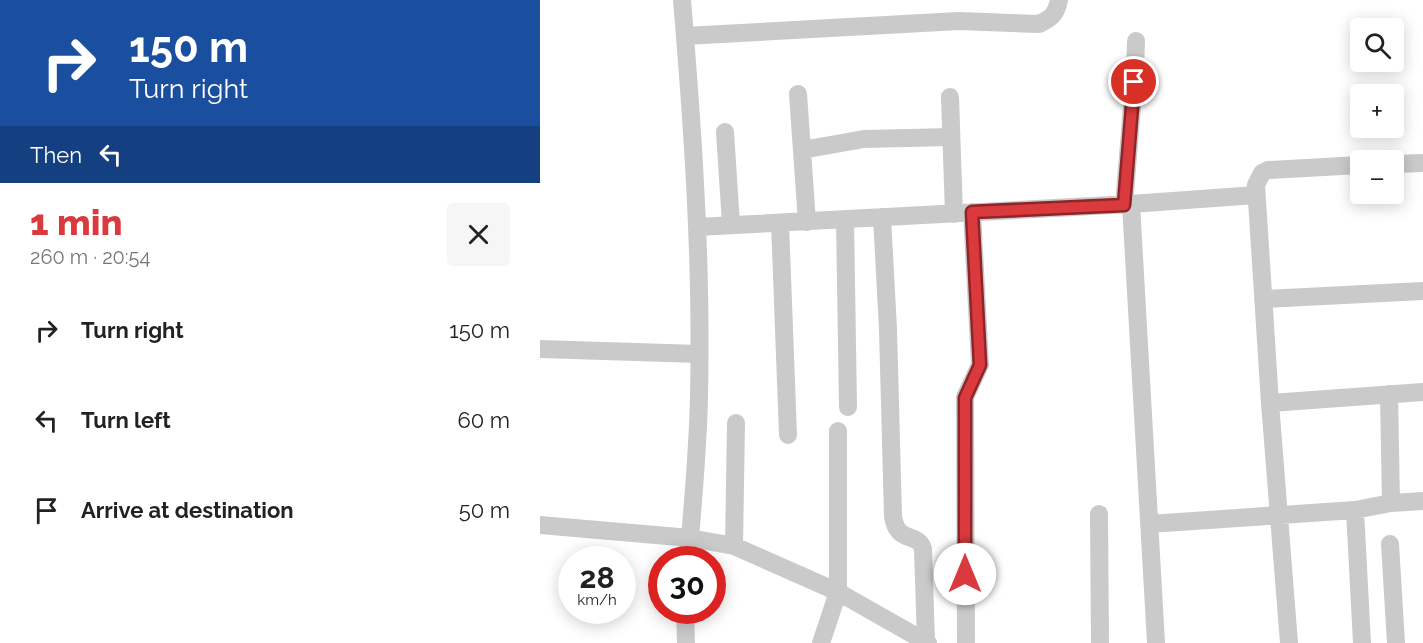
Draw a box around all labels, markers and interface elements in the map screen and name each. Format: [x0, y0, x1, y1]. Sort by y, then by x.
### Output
map controls [1350, 18, 1404, 204]
button: search [1350, 18, 1404, 72]
text: 150 m [129, 23, 248, 72]
icon: right [30, 24, 108, 102]
pin [1108, 56, 1159, 107]
icon: arrive [1117, 65, 1150, 98]
text: Turn right [129, 73, 248, 104]
button: + [1350, 84, 1404, 138]
icon: left [94, 138, 127, 171]
text: Then [30, 142, 82, 168]
button: − [1350, 150, 1404, 204]
text: 1 min [30, 201, 122, 243]
button: close [447, 203, 510, 266]
text: 260 m · 20:54 [30, 245, 150, 269]
icon: right [30, 314, 63, 347]
text: Turn right [81, 317, 184, 343]
text: 150 m [449, 317, 510, 343]
icon: left [30, 404, 63, 437]
text: Turn left [81, 407, 171, 433]
text: 60 m [457, 407, 510, 433]
icon: arrive [30, 494, 63, 527]
text: Arrive at destination [81, 497, 294, 523]
text: 50 m [459, 497, 510, 523]
position arrow [933, 542, 997, 606]
speed limit sign: 30 [648, 546, 726, 624]
text: 28 [579, 560, 615, 595]
text: km/h [577, 591, 617, 609]

